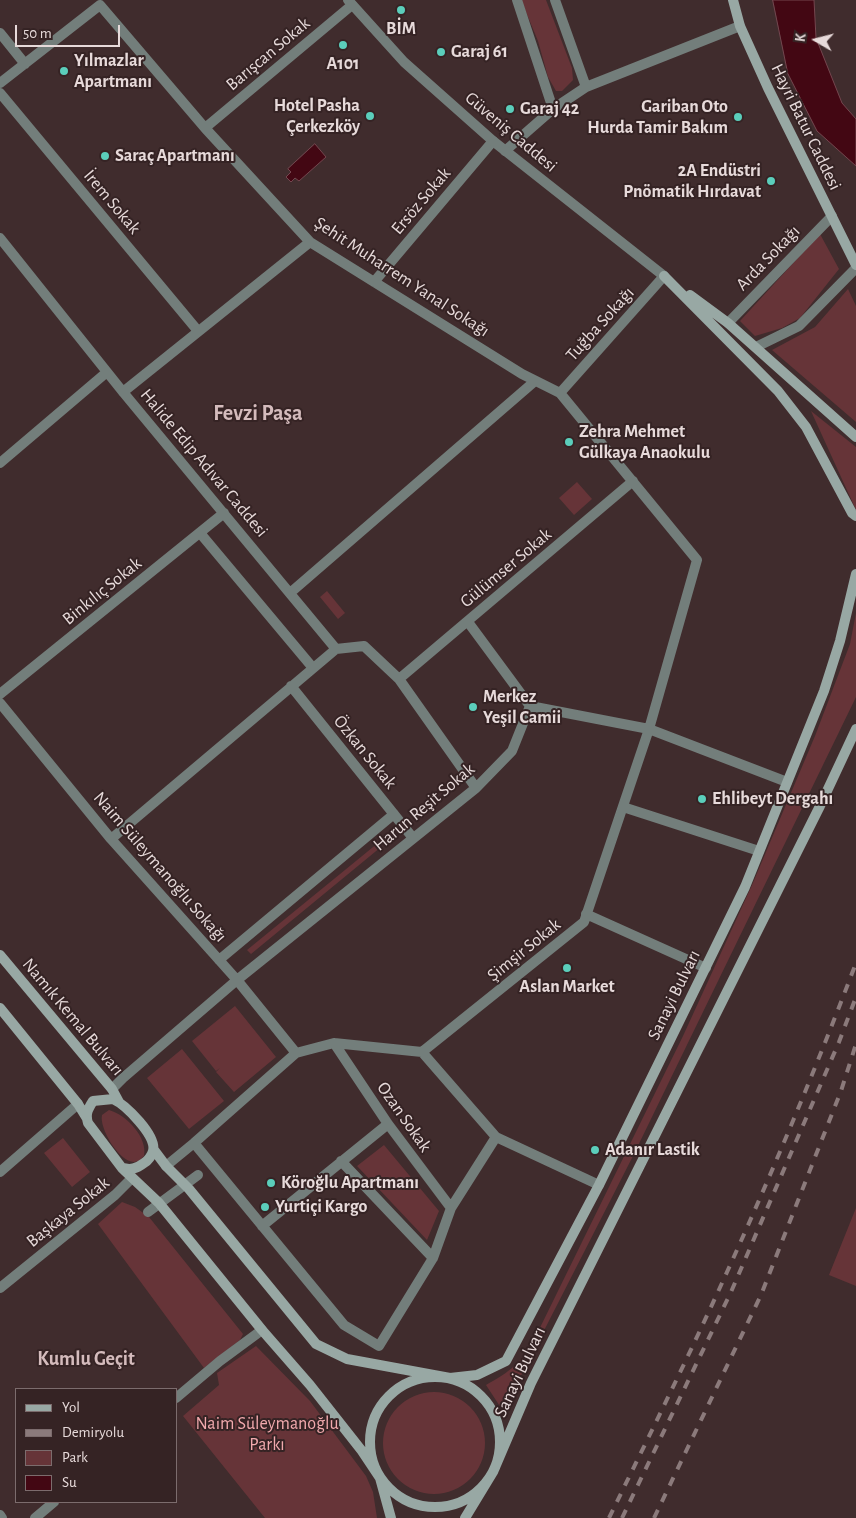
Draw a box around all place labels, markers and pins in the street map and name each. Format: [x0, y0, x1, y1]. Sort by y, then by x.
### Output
marker: BİM [395, 4, 407, 16]
place label: BİM [386, 18, 416, 40]
marker: A101 [337, 39, 349, 51]
place label: Garaj 61 [451, 41, 508, 63]
marker: Garaj 61 [435, 46, 447, 58]
place label: Yılmazlar Apartmanı [74, 50, 152, 92]
place label: A101 [326, 53, 360, 75]
marker: Yılmazlar Apartmanı [58, 65, 70, 77]
place label: Hotel Pasha Çerkezköy [274, 95, 360, 138]
place label: Gariban Oto Hurda Tamir Bakım [587, 96, 728, 138]
place label: Garaj 42 [520, 98, 579, 120]
marker: Garaj 42 [504, 103, 516, 115]
marker: Hotel Pasha Çerkezköy [364, 110, 376, 122]
marker: Gariban Oto Hurda Tamir Bakım [732, 111, 744, 123]
place label: Saraç Apartmanı [115, 145, 235, 167]
marker: Saraç Apartmanı [99, 150, 111, 162]
place label: 2A Endüstri Pnömatik Hırdavat [623, 160, 761, 202]
marker: 2A Endüstri Pnömatik Hırdavat [765, 175, 777, 187]
place label: Zehra Mehmet Gülkaya Anaokulu [579, 421, 710, 464]
marker: Zehra Mehmet Gülkaya Anaokulu [563, 436, 575, 448]
place label: Merkez Yeşil Camii [483, 686, 561, 729]
marker: Merkez Yeşil Camii [467, 701, 479, 713]
place label: Ehlibeyt Dergahı [712, 788, 833, 810]
marker: Ehlibeyt Dergahı [696, 793, 708, 805]
marker: Aslan Market [561, 962, 573, 974]
place label: Aslan Market [519, 976, 615, 998]
place label: Adanır Lastik [605, 1139, 700, 1161]
marker: Adanır Lastik [589, 1144, 601, 1156]
place label: Köroğlu Apartmanı [281, 1172, 419, 1194]
marker: Köroğlu Apartmanı [265, 1177, 277, 1189]
place label: Yurtiçi Kargo [275, 1196, 367, 1218]
marker: Yurtiçi Kargo [259, 1201, 271, 1213]

